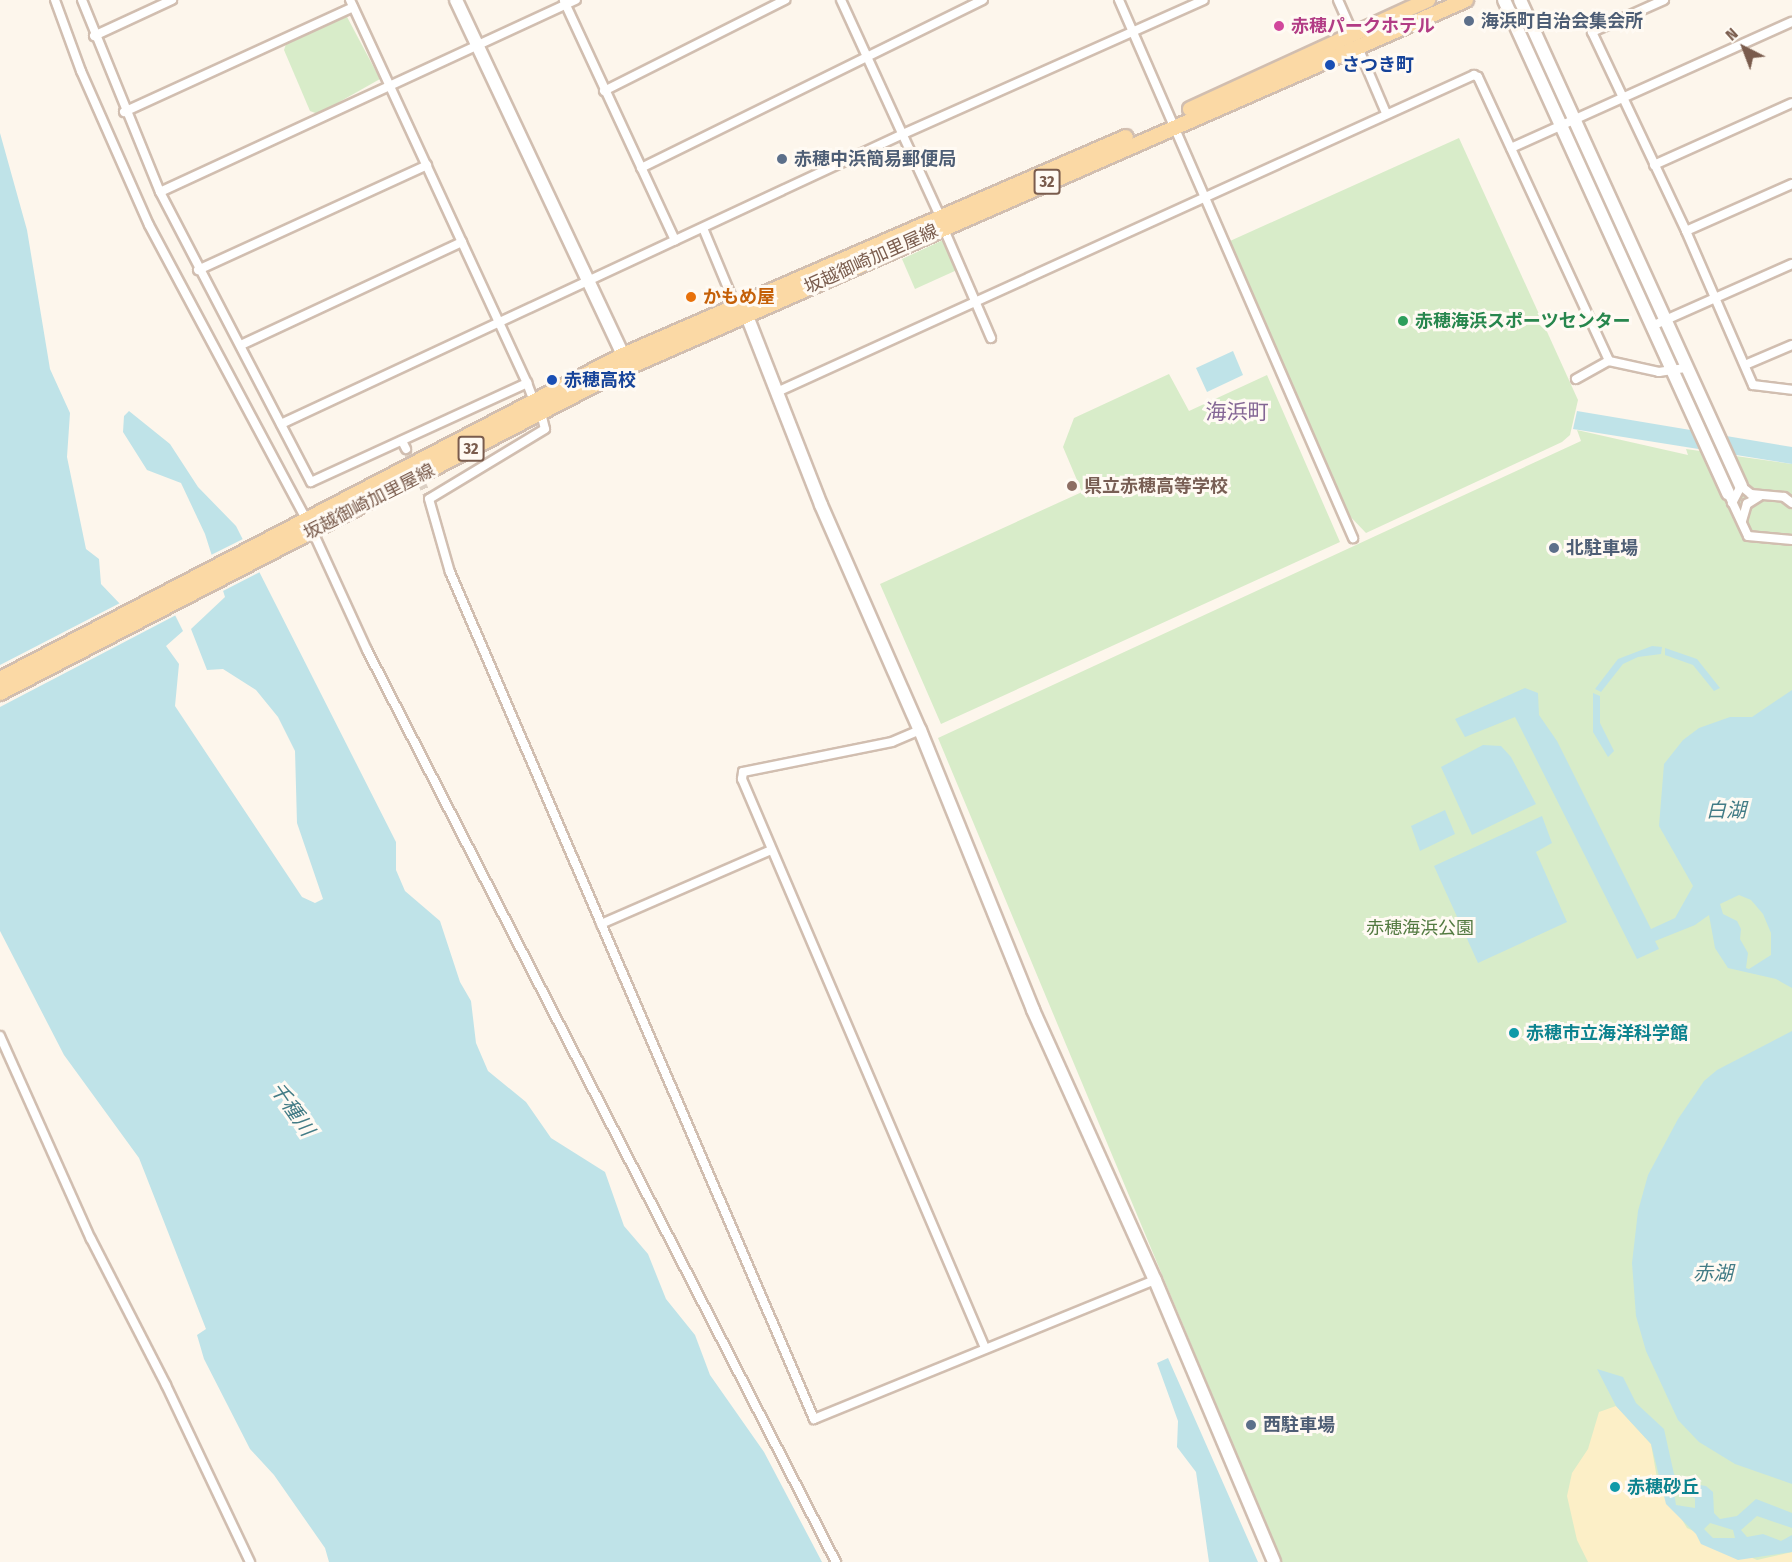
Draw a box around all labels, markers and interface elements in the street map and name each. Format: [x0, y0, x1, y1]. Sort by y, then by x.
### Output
place label: 海浜町自治会集会所 [1481, 10, 1643, 32]
marker: 海浜町自治会集会所 [1462, 14, 1476, 28]
place label: 赤穂パークホテル [1291, 15, 1435, 37]
north arrow [1714, 18, 1774, 78]
marker: 赤穂パークホテル [1272, 19, 1286, 33]
text: N [1722, 24, 1742, 45]
place label: さつき町 [1342, 54, 1414, 76]
marker: さつき町 [1323, 58, 1337, 72]
place label: 赤穂中浜簡易郵便局 [794, 148, 956, 170]
marker: 赤穂中浜簡易郵便局 [775, 152, 789, 166]
road number: 32 [1034, 169, 1060, 195]
street label: 坂越御崎加里屋線 [801, 220, 941, 298]
place label: かもめ屋 [703, 286, 775, 308]
marker: かもめ屋 [684, 290, 698, 304]
place label: 赤穂海浜スポーツセンター [1415, 310, 1631, 332]
marker: 赤穂海浜スポーツセンター [1396, 314, 1410, 328]
place label: 赤穂高校 [564, 369, 636, 391]
marker: 赤穂高校 [545, 373, 559, 387]
district label: 海浜町 [1206, 399, 1268, 425]
road number: 32 [458, 436, 484, 462]
street label: 坂越御崎加里屋線 [300, 460, 438, 544]
place label: 県立赤穂高等学校 [1084, 475, 1228, 497]
marker: 県立赤穂高等学校 [1065, 479, 1079, 493]
place label: 北駐車場 [1566, 537, 1638, 559]
marker: 北駐車場 [1547, 541, 1561, 555]
water label: 白湖 [1706, 798, 1746, 822]
park label: 赤穂海浜公園 [1366, 917, 1474, 939]
place label: 赤穂市立海洋科学館 [1526, 1022, 1688, 1044]
marker: 赤穂市立海洋科学館 [1507, 1026, 1521, 1040]
water label: 千種川 [265, 1078, 319, 1140]
water label: 赤湖 [1693, 1261, 1733, 1285]
place label: 西駐車場 [1263, 1414, 1335, 1436]
marker: 西駐車場 [1244, 1418, 1258, 1432]
place label: 赤穂砂丘 [1627, 1476, 1699, 1498]
marker: 赤穂砂丘 [1608, 1480, 1622, 1494]

